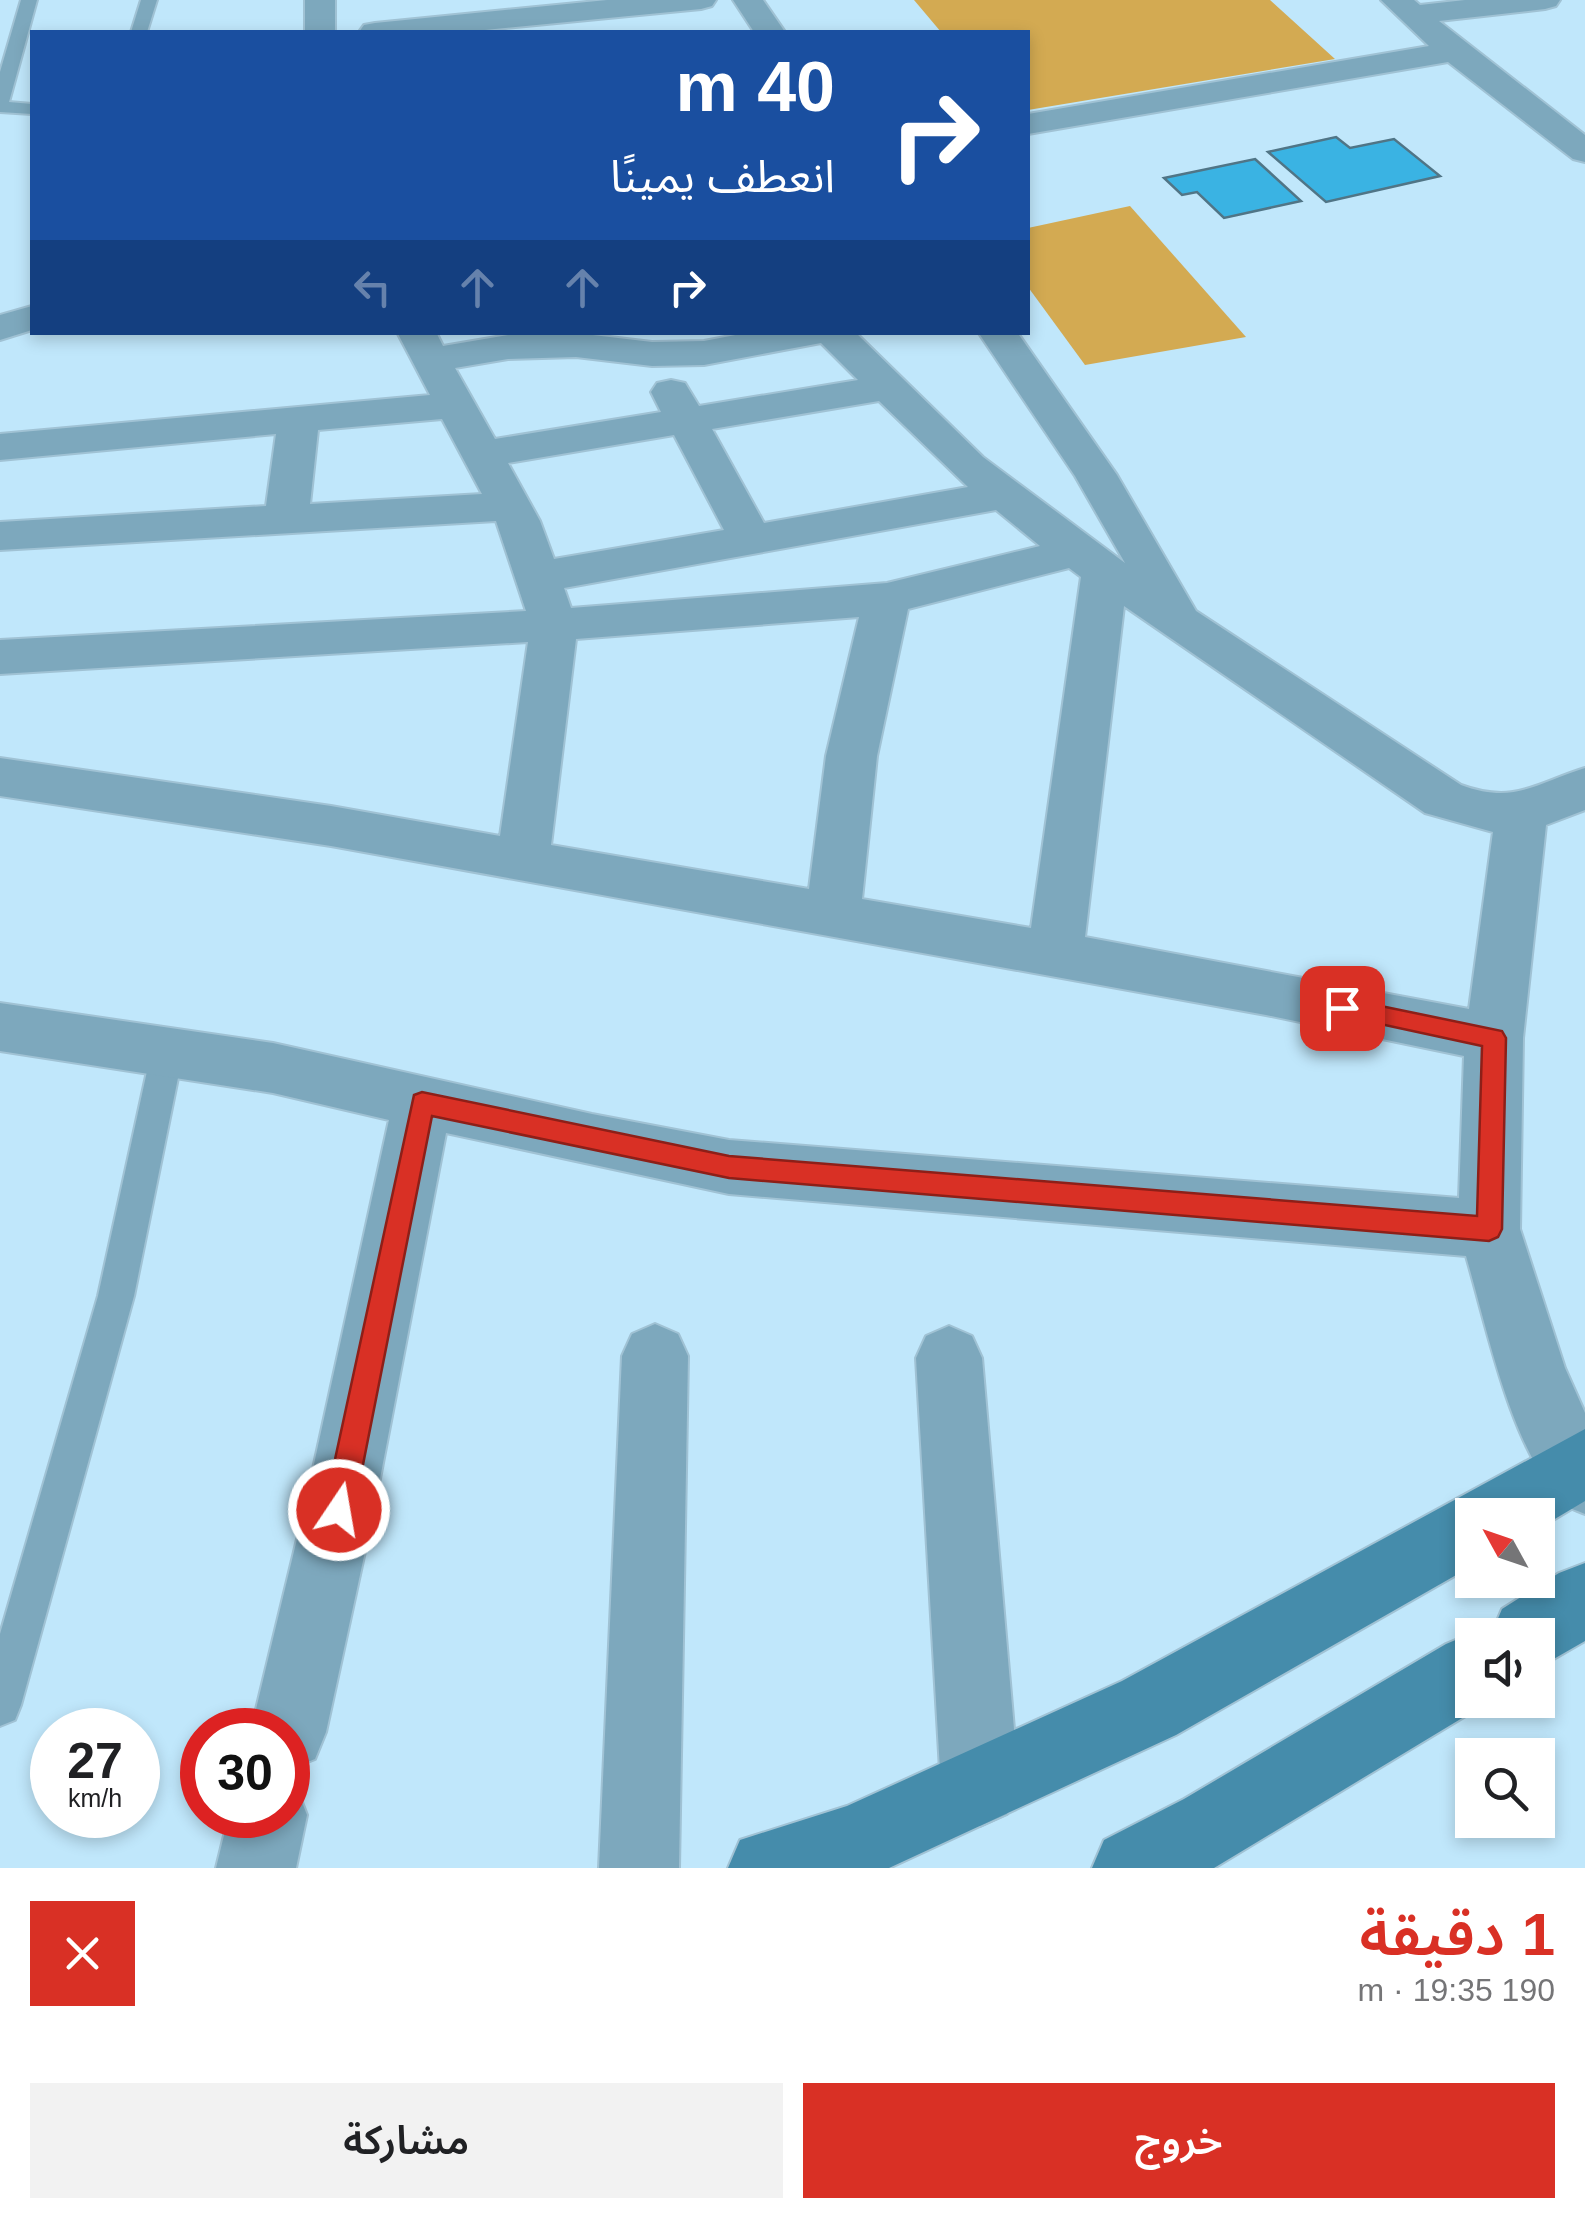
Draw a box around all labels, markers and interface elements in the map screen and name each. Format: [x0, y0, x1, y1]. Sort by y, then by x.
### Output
text: 40 m [675, 48, 835, 126]
icon: right [870, 70, 1000, 200]
text: انعطف يمينًا [610, 151, 835, 202]
icon: left [345, 260, 400, 315]
icon: ahead [450, 260, 505, 315]
icon: ahead [555, 260, 610, 315]
icon: right [660, 260, 715, 315]
pin [1300, 966, 1385, 1051]
icon: arrive [1315, 981, 1370, 1036]
position arrow [287, 1458, 391, 1562]
north arrow [1455, 1498, 1555, 1598]
map controls [1455, 1498, 1555, 1838]
button: sound [1455, 1618, 1555, 1718]
speed limit sign: 30 [180, 1708, 310, 1838]
text: 27 [67, 1733, 123, 1789]
button: search [1455, 1738, 1555, 1838]
text: km/h [68, 1784, 122, 1812]
button: close [30, 1901, 135, 2006]
text: 1 دقيقة [1359, 1901, 1555, 1968]
text: 190 m · 19:35 [1358, 1972, 1555, 2008]
button: مشاركة [30, 2083, 783, 2198]
button: خروج [803, 2083, 1555, 2198]

